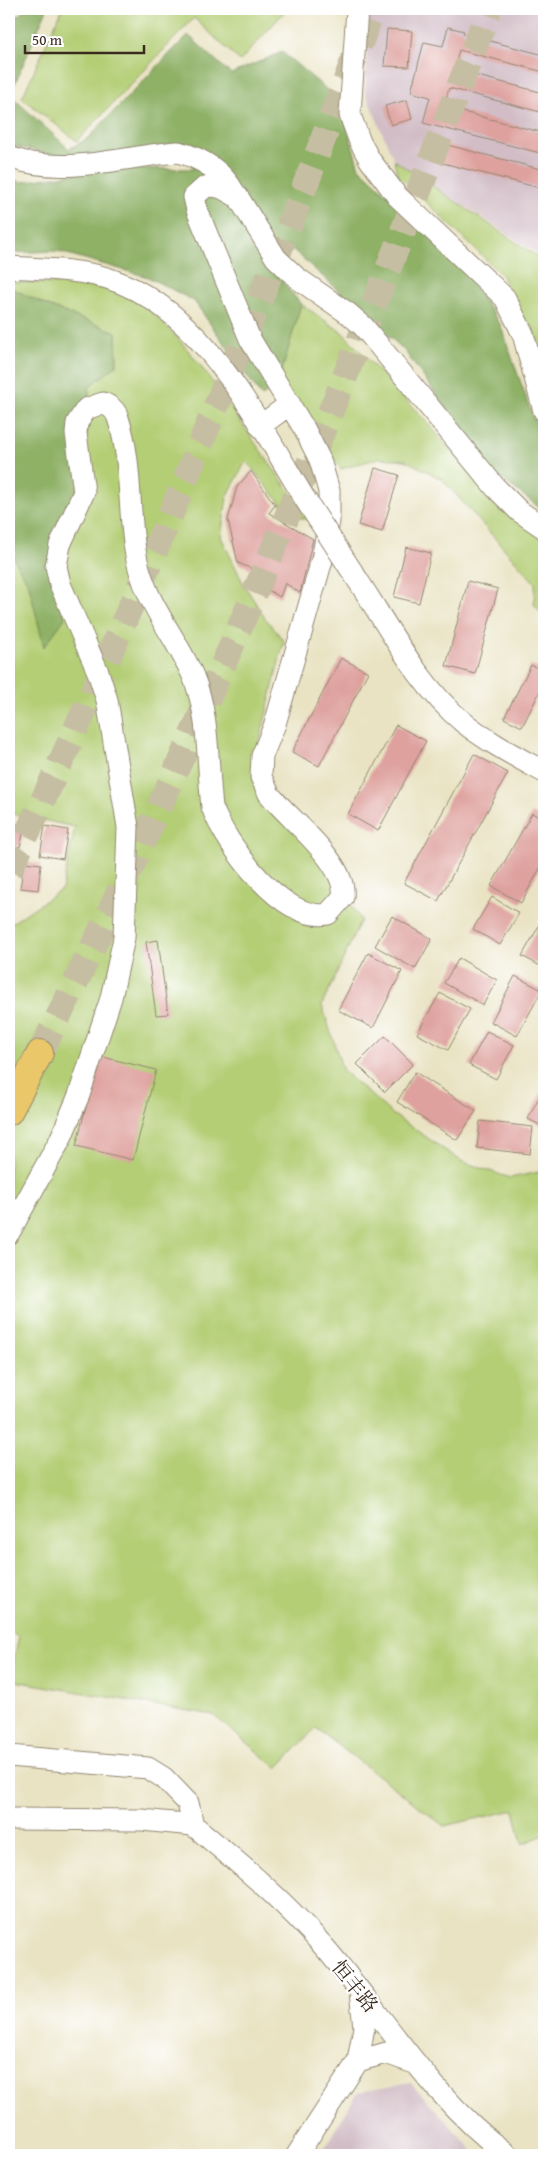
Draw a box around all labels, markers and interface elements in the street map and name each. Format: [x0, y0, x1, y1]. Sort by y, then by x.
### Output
scale bar [25, 22, 144, 54]
text: 50 m [32, 29, 63, 50]
street label: 恒丰路 [325, 1953, 386, 2018]

